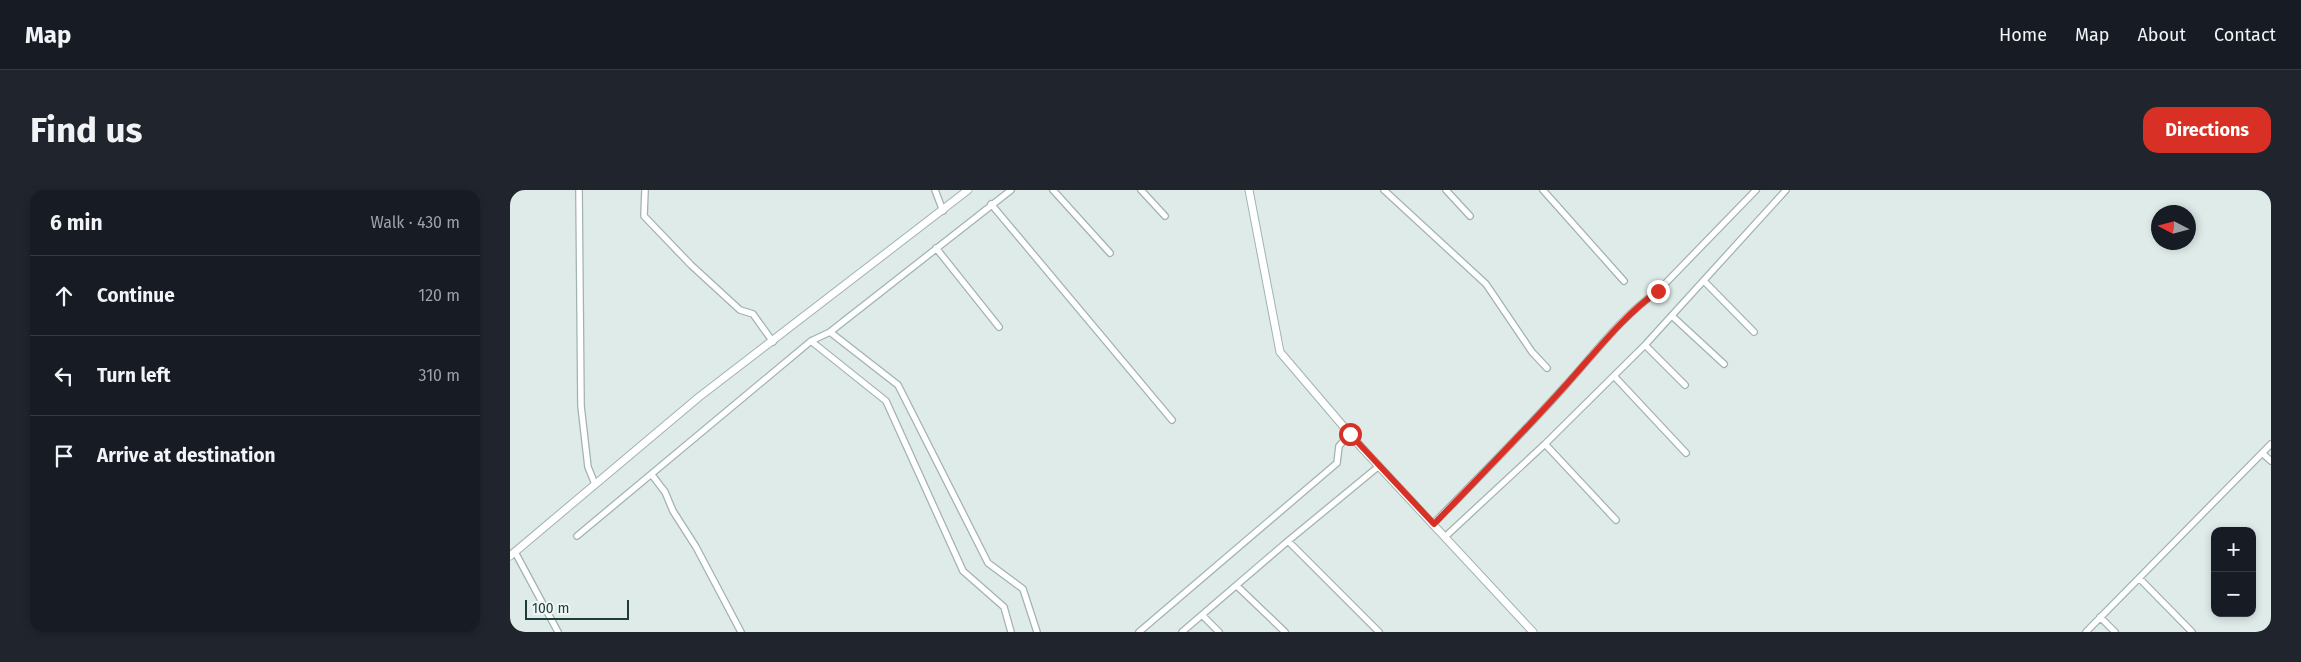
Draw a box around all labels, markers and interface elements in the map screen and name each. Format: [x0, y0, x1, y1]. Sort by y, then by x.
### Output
text: Map [25, 21, 71, 49]
text: Home [1999, 24, 2047, 46]
text: Map [2075, 24, 2109, 46]
text: About [2137, 24, 2186, 46]
text: Contact [2214, 24, 2276, 46]
button: Directions [2143, 107, 2271, 153]
text: Find us [30, 109, 142, 151]
north arrow [2151, 205, 2196, 250]
text: 6 min [50, 210, 103, 236]
text: Walk · 430 m [370, 213, 460, 232]
route end [1647, 280, 1670, 303]
icon: ahead [50, 282, 78, 310]
text: Continue [97, 284, 175, 307]
text: 120 m [418, 286, 460, 305]
icon: left [50, 362, 78, 390]
text: Turn left [97, 364, 171, 387]
text: 310 m [419, 366, 460, 385]
route start [1339, 423, 1362, 446]
icon: arrive [50, 442, 78, 470]
text: Arrive at destination [97, 444, 276, 467]
map controls [2211, 527, 2256, 617]
button: + [2211, 527, 2256, 572]
button: − [2211, 572, 2256, 617]
scale bar [525, 597, 629, 620]
text: 100 m [532, 600, 569, 617]

